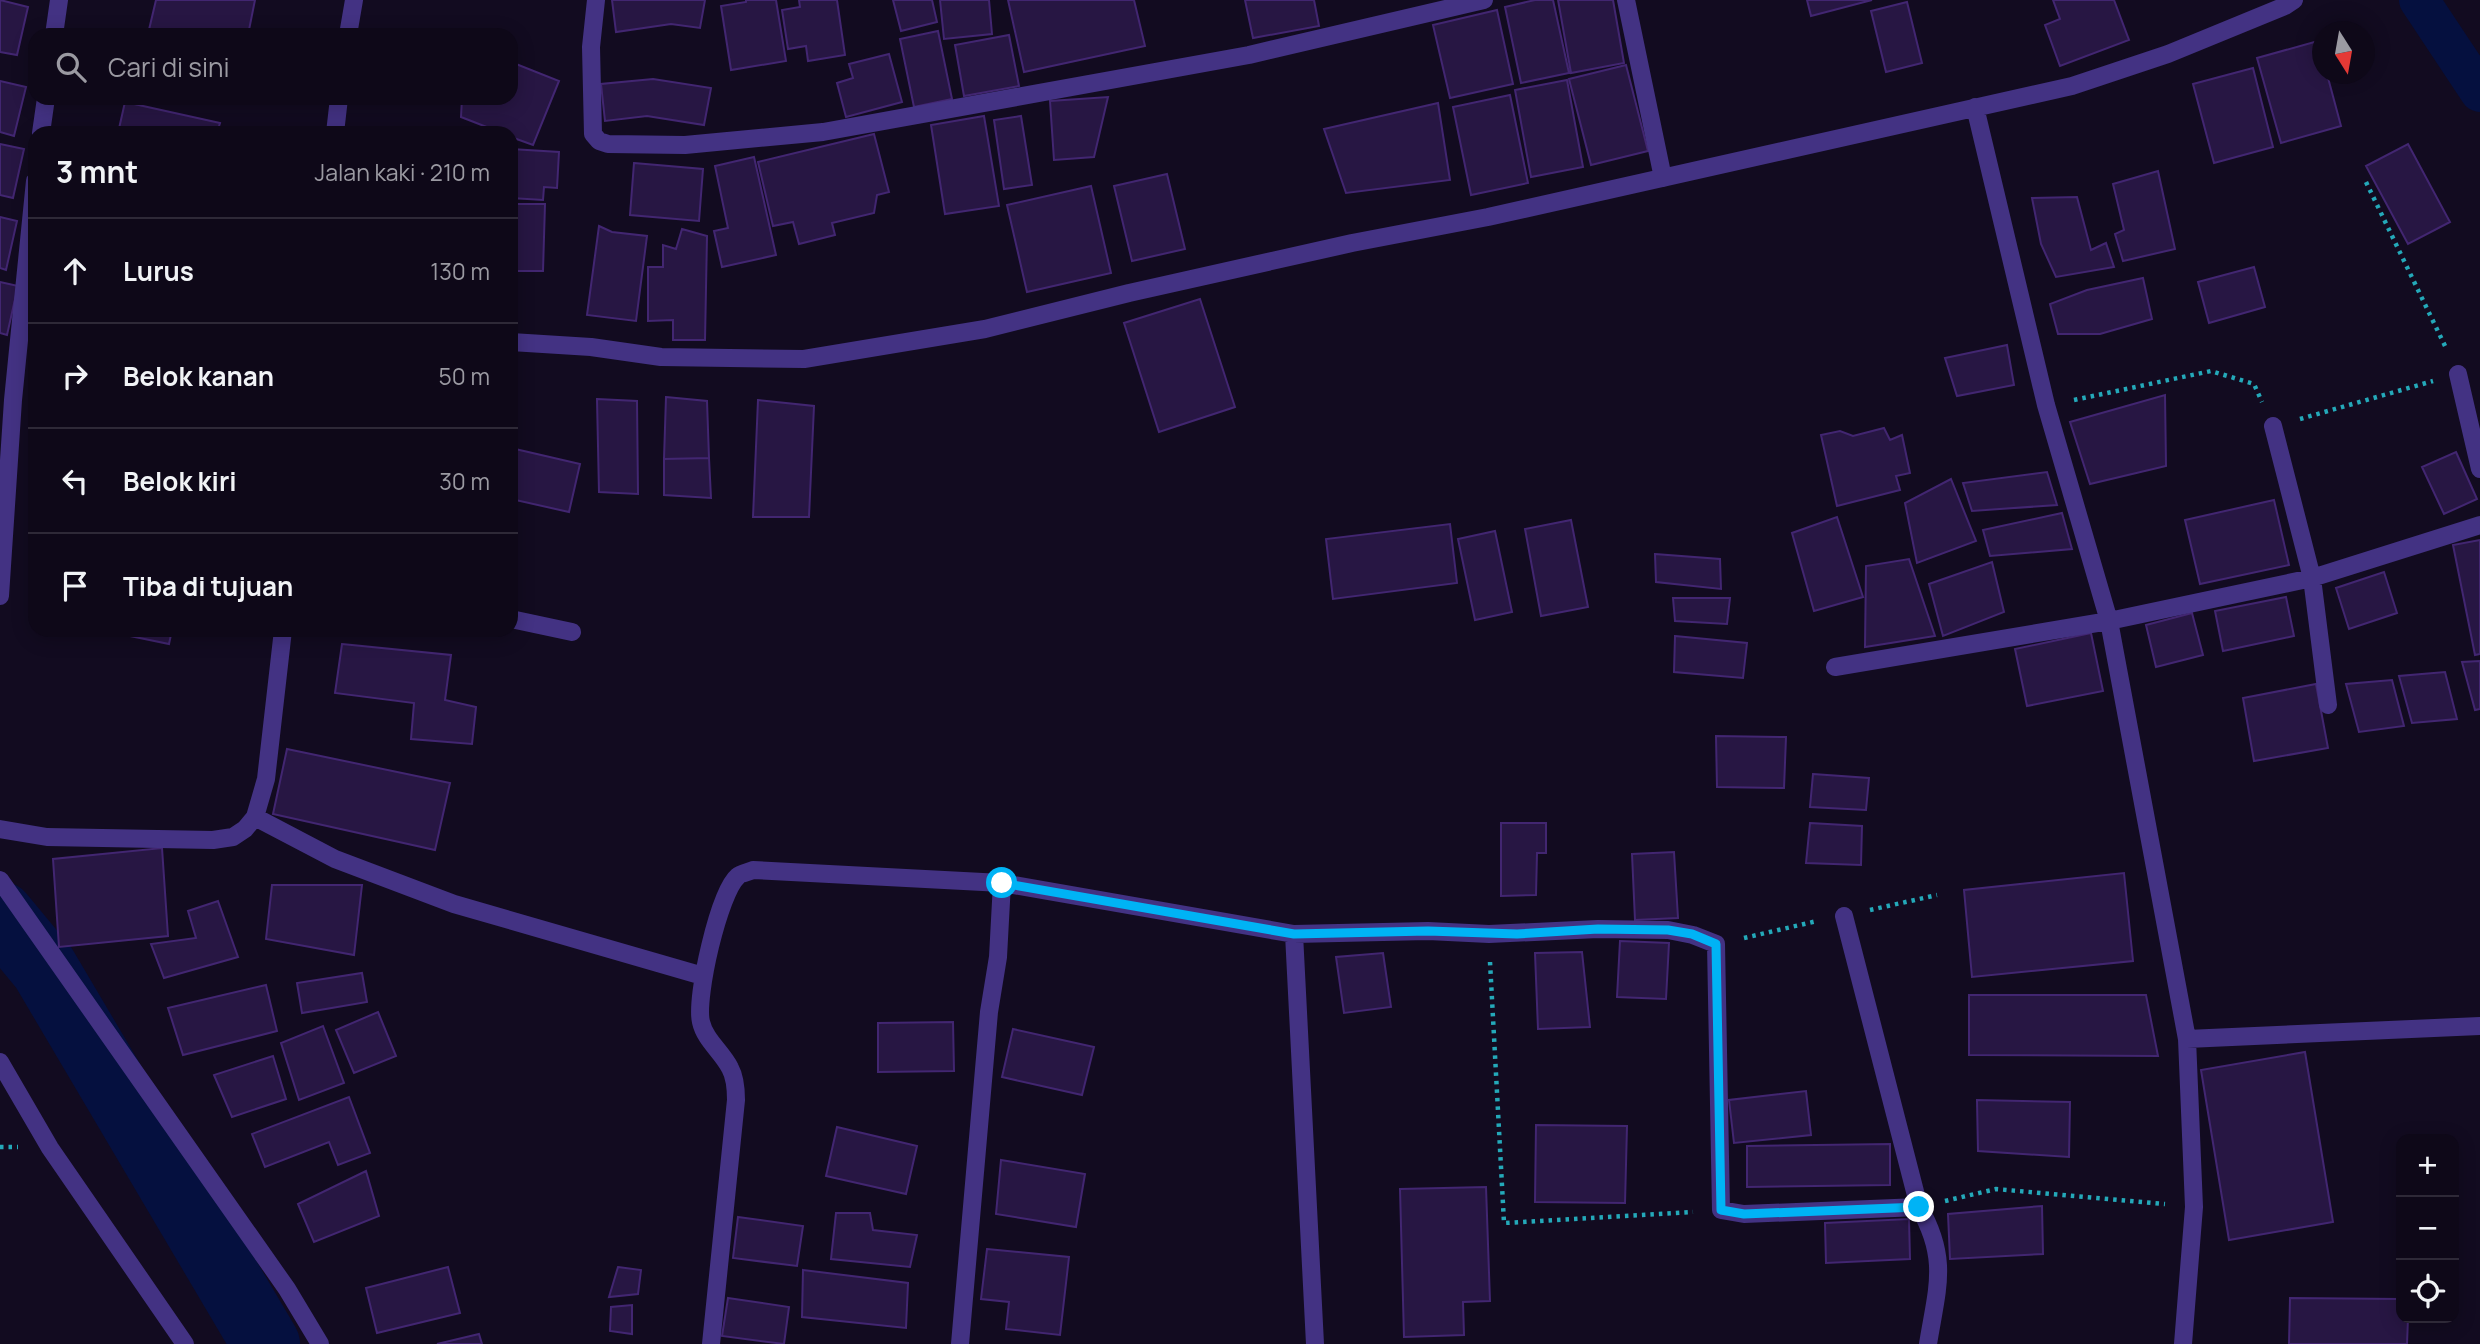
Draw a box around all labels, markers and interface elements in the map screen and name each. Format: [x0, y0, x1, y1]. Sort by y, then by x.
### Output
north arrow [2312, 21, 2375, 84]
search box [28, 28, 518, 105]
icon: search [52, 48, 90, 86]
text: Cari di sini [108, 49, 230, 85]
text: 3 mnt [56, 151, 138, 192]
text: Jalan kaki · 210 m [315, 156, 490, 188]
icon: ahead [56, 252, 94, 290]
text: Lurus [123, 253, 194, 289]
text: 130 m [430, 255, 490, 287]
icon: right [56, 357, 94, 395]
text: Belok kanan [123, 358, 274, 394]
text: 50 m [439, 360, 490, 392]
icon: left [56, 462, 94, 500]
text: Belok kiri [123, 463, 237, 499]
text: 30 m [439, 465, 490, 497]
icon: arrive [56, 567, 94, 605]
text: Tiba di tujuan [123, 568, 293, 604]
route start [986, 867, 1017, 898]
map controls [2396, 1134, 2459, 1323]
button: + [2396, 1134, 2459, 1197]
route end [1903, 1191, 1934, 1222]
button: − [2396, 1197, 2459, 1260]
button: locate [2396, 1260, 2459, 1323]

